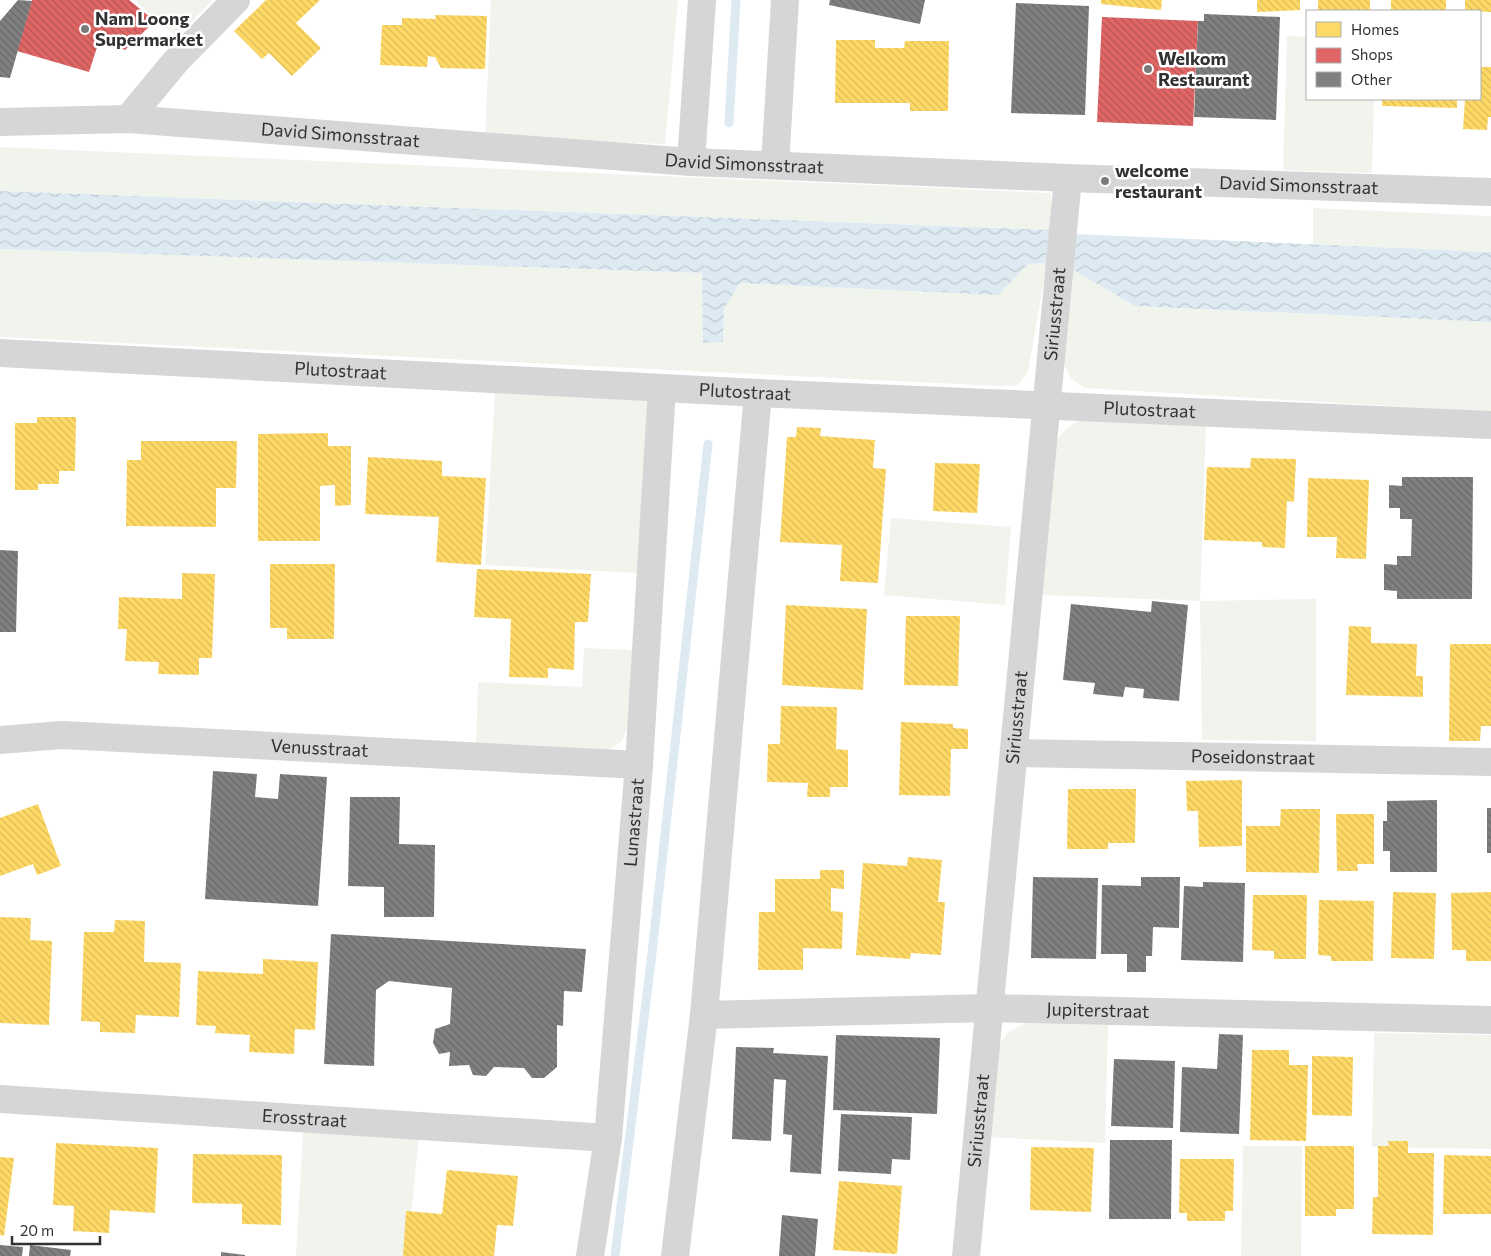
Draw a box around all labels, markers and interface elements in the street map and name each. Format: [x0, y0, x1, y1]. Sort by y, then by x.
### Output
place label: Nam Loong Supermarket [95, 7, 204, 50]
legend [1306, 10, 1481, 100]
text: Homes [1351, 20, 1399, 38]
marker: Nam Loong Supermarket [79, 23, 91, 35]
text: Shops [1351, 45, 1393, 63]
place label: Welkom Restaurant [1158, 47, 1250, 90]
marker: Welkom Restaurant [1142, 63, 1154, 75]
text: Other [1351, 70, 1392, 88]
street label: David Simonsstraat [260, 117, 421, 151]
street label: David Simonsstraat [664, 148, 824, 178]
place label: welcome restaurant [1115, 159, 1202, 202]
street label: David Simonsstraat [1219, 171, 1379, 198]
marker: welcome restaurant [1099, 175, 1111, 187]
street label: Siriusstraat [1039, 266, 1069, 362]
street label: Plutostraat [294, 357, 387, 383]
street label: Plutostraat [698, 378, 792, 404]
street label: Plutostraat [1103, 396, 1196, 422]
street label: Siriusstraat [1001, 669, 1031, 765]
street label: Venusstraat [270, 734, 369, 761]
street label: Poseidonstraat [1191, 744, 1315, 769]
street label: Lunastraat [619, 777, 648, 868]
street label: Jupiterstraat [1046, 997, 1150, 1022]
street label: Siriusstraat [962, 1073, 993, 1168]
street label: Erosstraat [261, 1104, 348, 1131]
scale bar [12, 1214, 100, 1246]
text: 20 m [20, 1221, 54, 1239]

